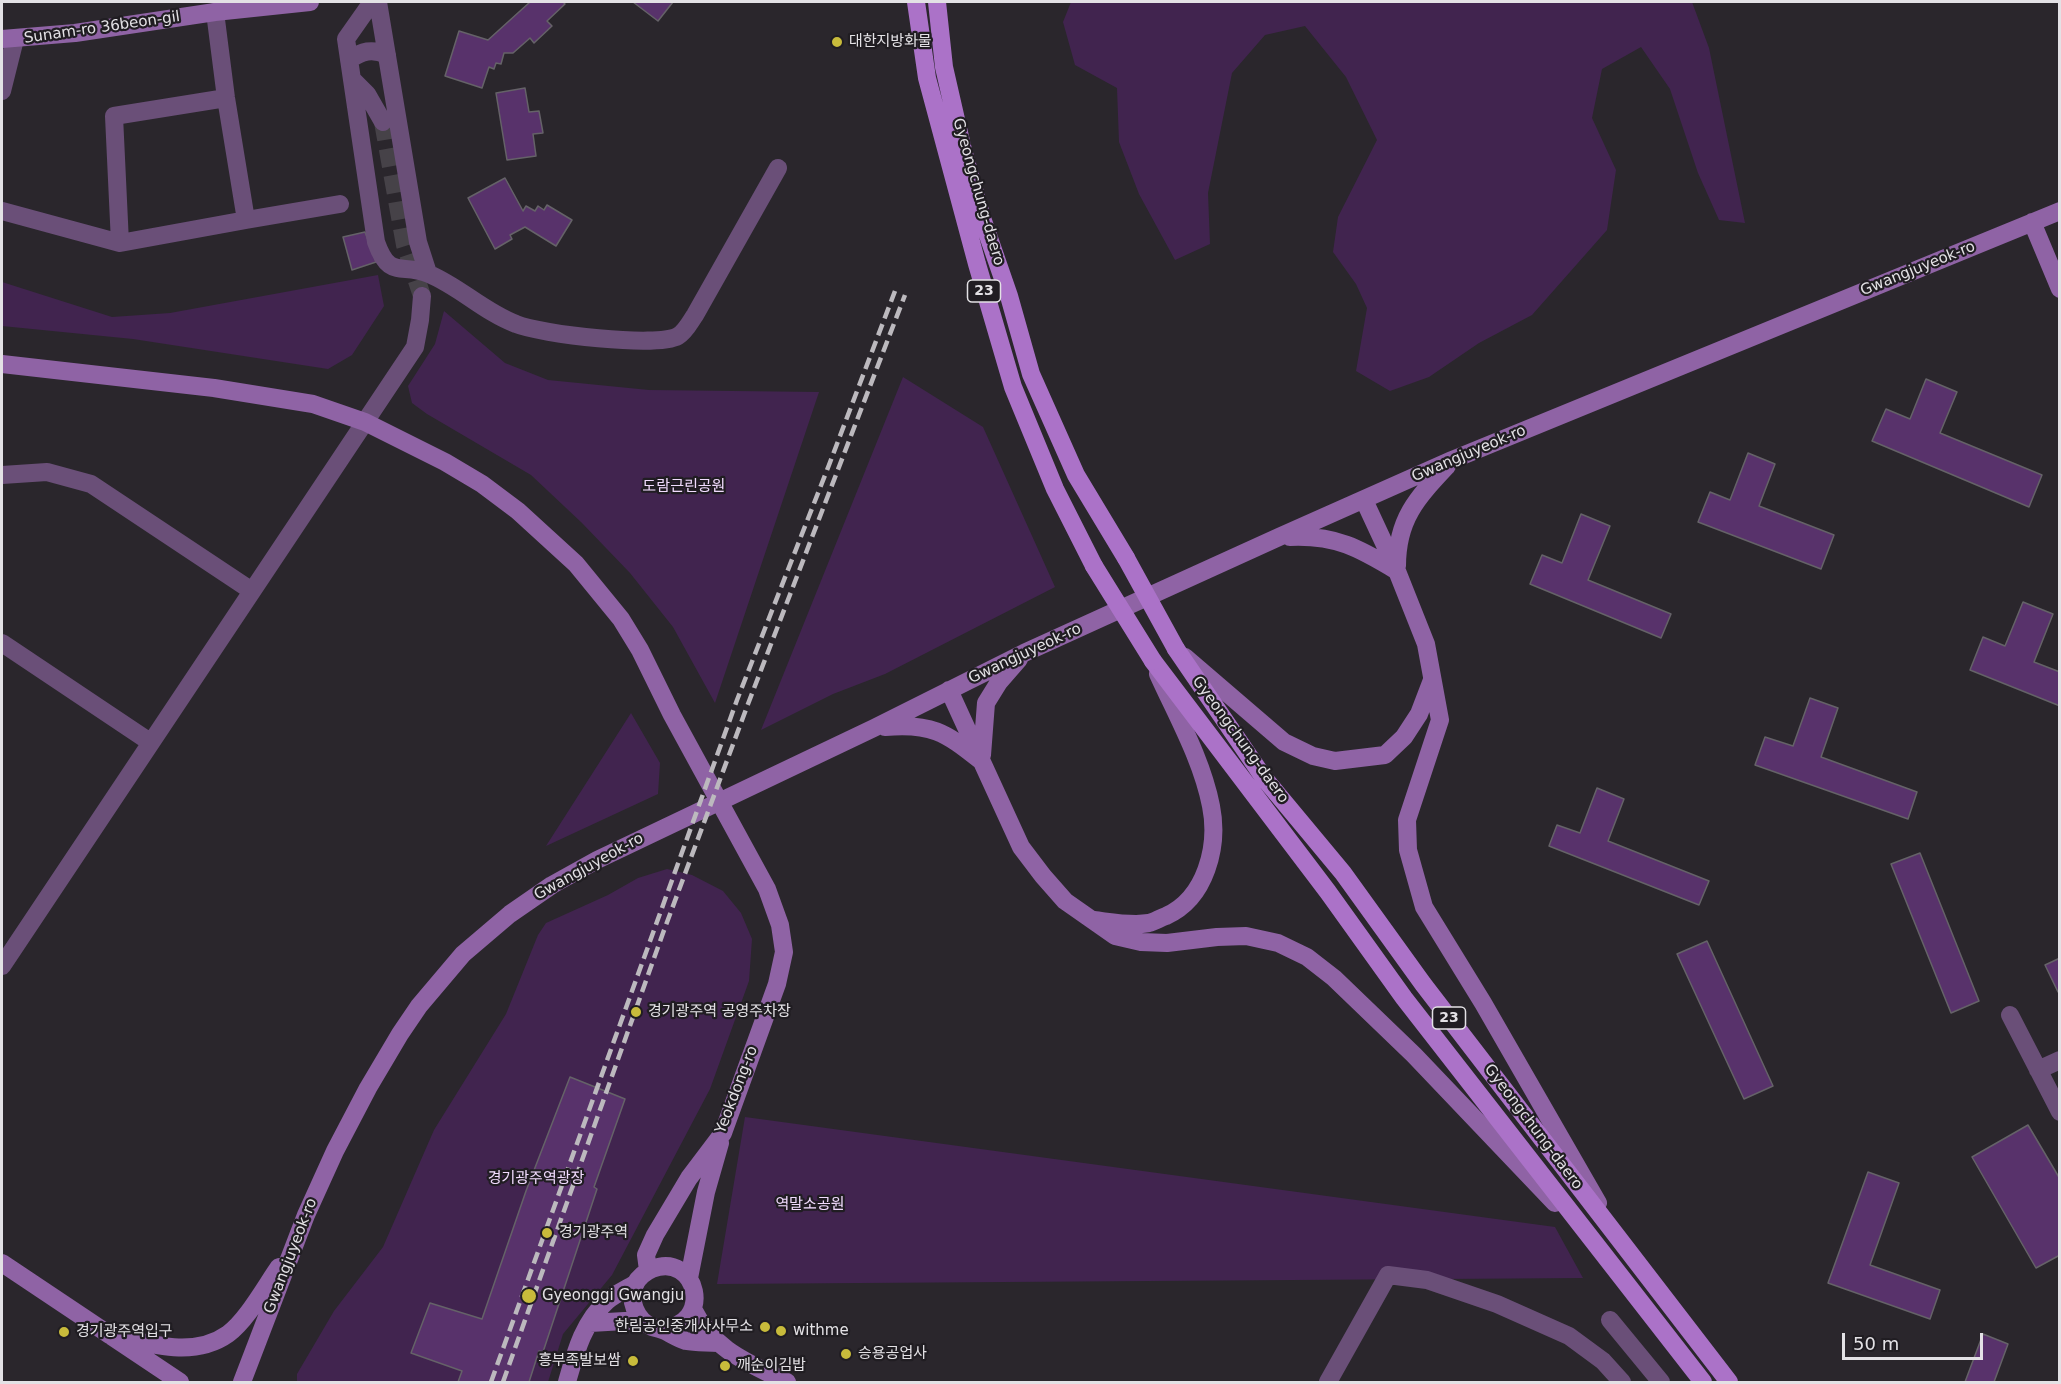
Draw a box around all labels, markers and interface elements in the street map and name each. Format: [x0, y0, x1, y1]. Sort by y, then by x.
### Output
street label: Sunam-ro 36beon-gil [23, 8, 181, 48]
place label: 대한지방화물 [849, 33, 932, 51]
marker: 대한지방화물 [830, 35, 844, 49]
street label: Gyeongchung-daero [948, 116, 1008, 268]
street label: Gwangjuyeok-ro [1858, 238, 1978, 300]
road number: 23 [968, 280, 1000, 302]
street label: Gwangjuyeok-ro [1409, 422, 1529, 486]
park label: 도람근린공원 [643, 478, 725, 496]
street label: Gwangjuyeok-ro [966, 620, 1084, 688]
street label: Gyeongchung-daero [1188, 673, 1292, 807]
street label: Gwangjuyeok-ro [531, 830, 647, 904]
place label: 경기광주역 공영주차장 [648, 1003, 791, 1021]
marker: 경기광주역 공영주차장 [629, 1005, 643, 1019]
road number: 23 [1432, 1007, 1466, 1029]
street label: Yeokdong-ro [712, 1044, 762, 1136]
street label: Gyeongchung-daero [1480, 1061, 1586, 1193]
park label: 경기광주역광장 [488, 1170, 584, 1188]
street label: Gwangjuyeok-ro [261, 1196, 321, 1316]
park label: 역말소공원 [776, 1196, 844, 1214]
place label: 경기광주역 [559, 1224, 628, 1242]
marker: 경기광주역 [540, 1226, 554, 1240]
marker: Gyeonggi Gwangju [520, 1287, 538, 1305]
place label: Gyeonggi Gwangju [542, 1287, 684, 1305]
place label: 한림공인중개사사무소 [615, 1318, 753, 1336]
marker: 한림공인중개사사무소 [758, 1320, 772, 1334]
scale bar [1845, 1321, 1986, 1359]
place label: withme [793, 1322, 849, 1340]
place label: 경기광주역입구 [76, 1323, 173, 1341]
marker: withme [774, 1324, 788, 1338]
marker: 경기광주역입구 [57, 1325, 71, 1339]
text: 50 m [1853, 1333, 1899, 1354]
place label: 승용공업사 [858, 1345, 927, 1363]
marker: 승용공업사 [839, 1347, 853, 1361]
place label: 흥부족발보쌈 [538, 1352, 621, 1370]
marker: 흥부족발보쌈 [626, 1354, 640, 1368]
place label: 깨순이김밥 [737, 1357, 806, 1375]
marker: 깨순이김밥 [718, 1359, 732, 1373]

